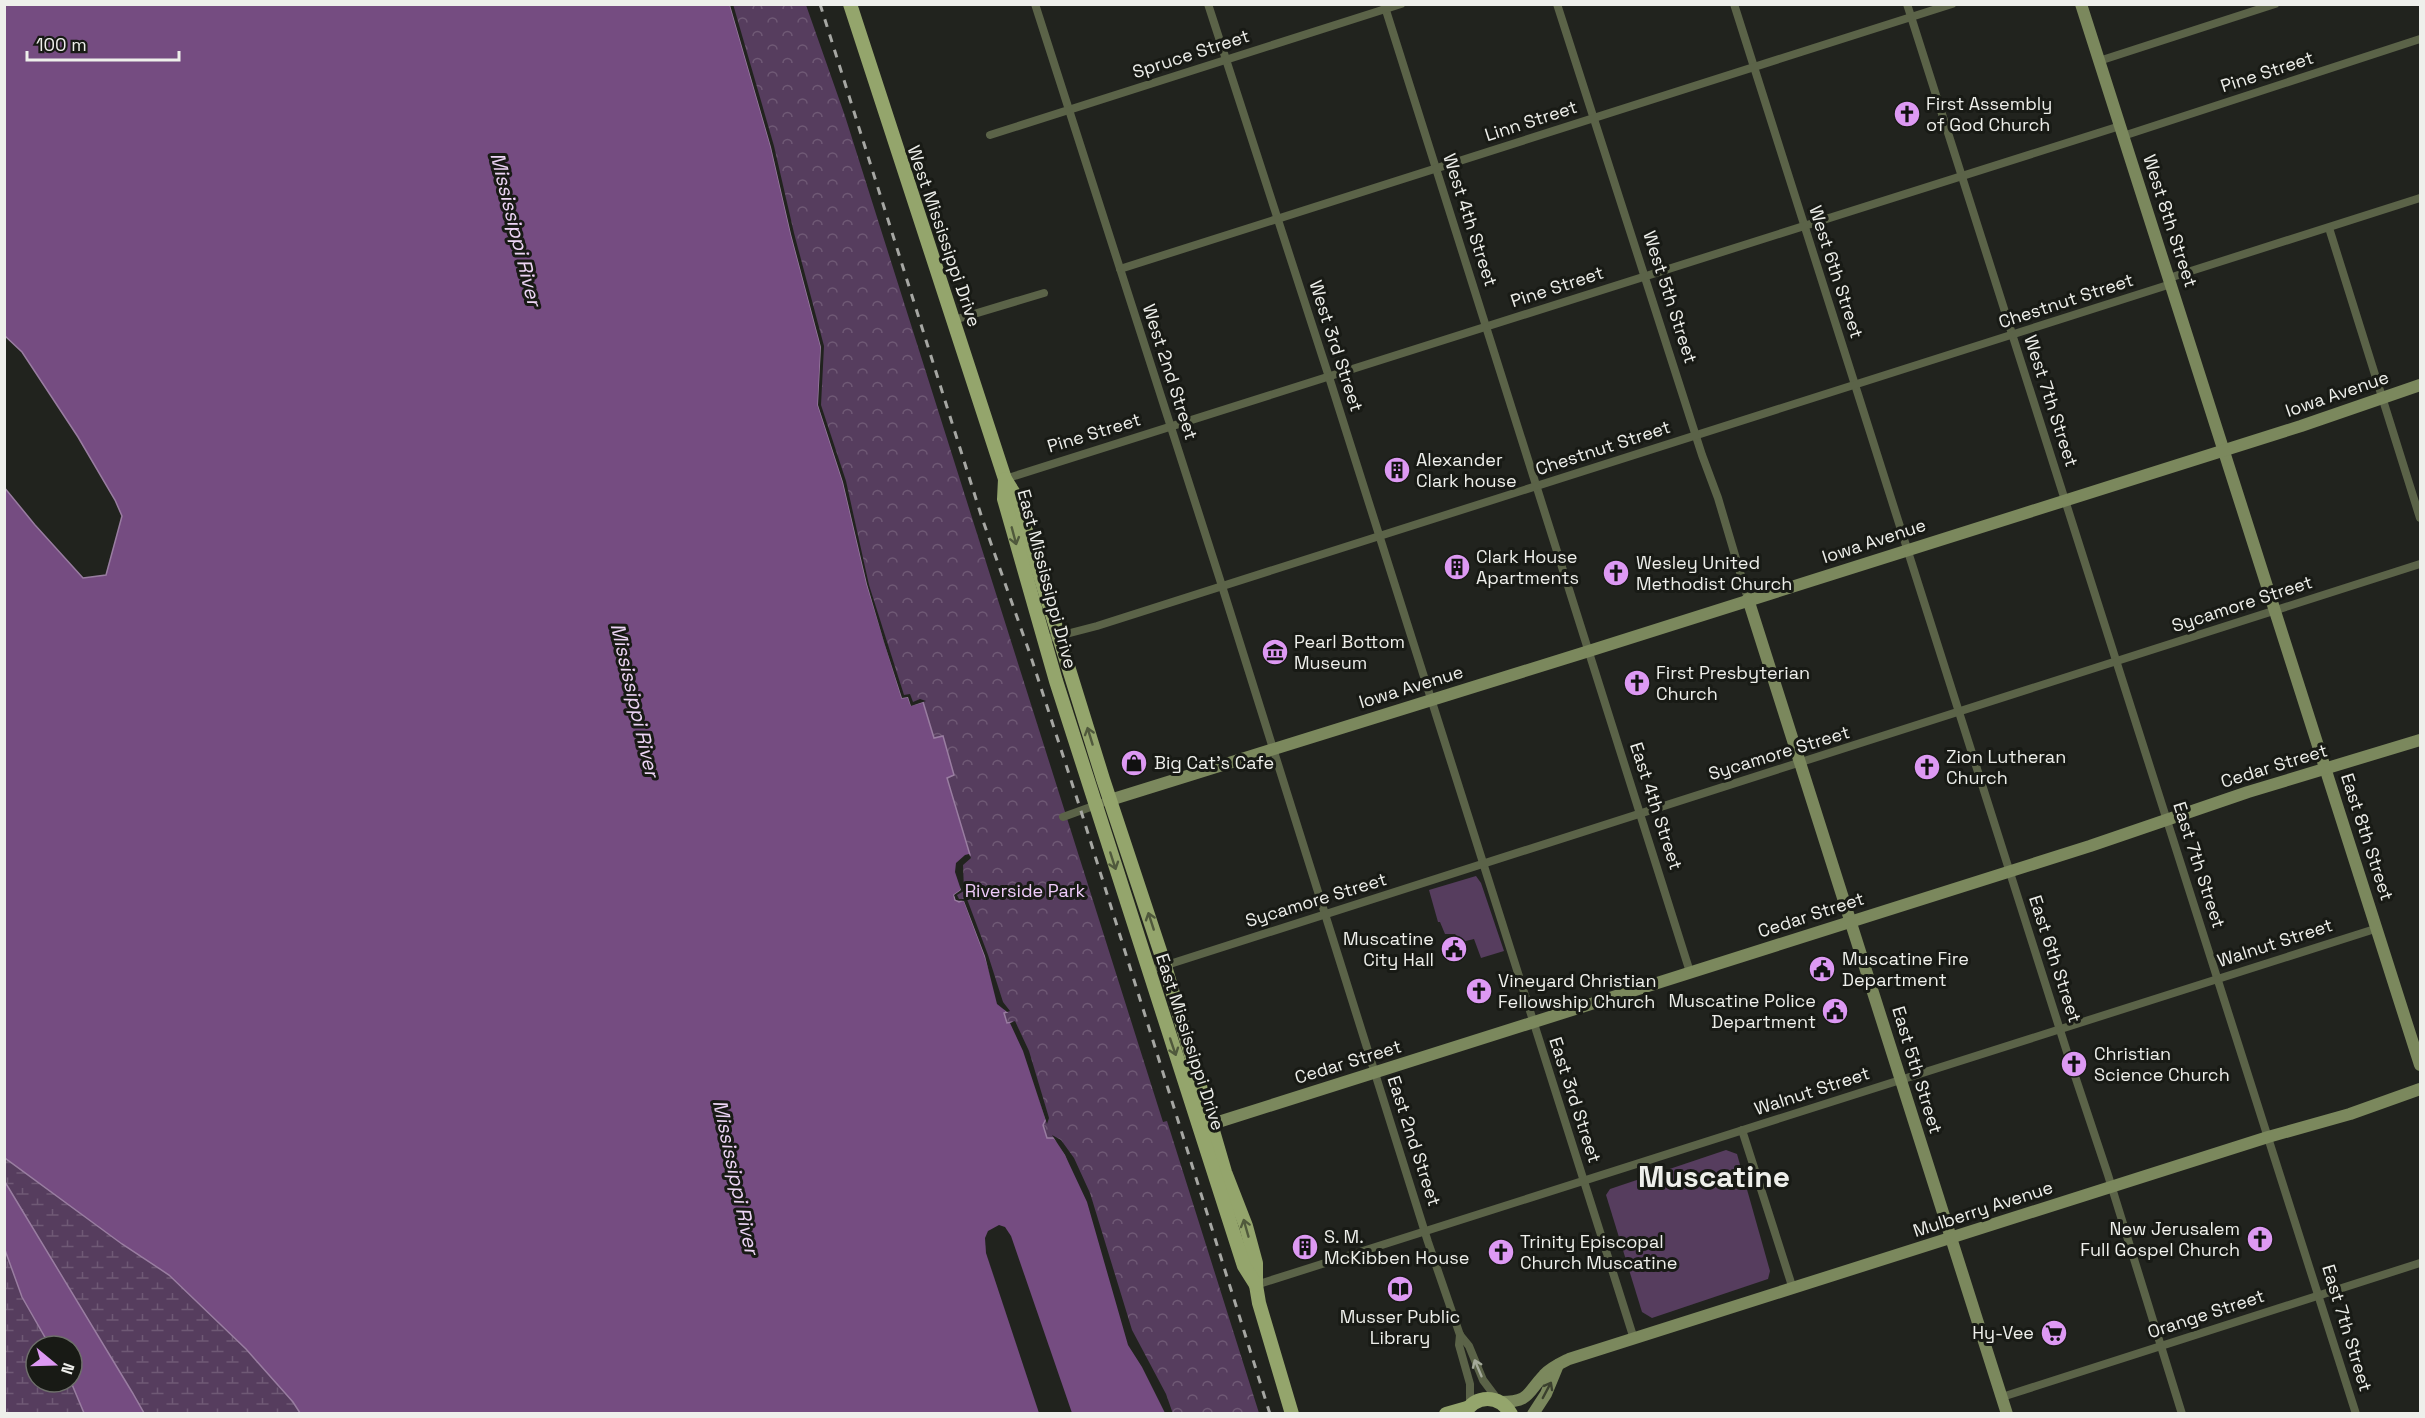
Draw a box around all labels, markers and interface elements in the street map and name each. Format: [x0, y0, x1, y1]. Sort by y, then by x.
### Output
scale bar [27, 24, 178, 62]
street label: Spruce Street [1130, 24, 1252, 83]
text: 100 m [36, 33, 87, 56]
street label: Pine Street [2217, 46, 2316, 97]
place label: First Assembly of God Church [1926, 92, 2052, 136]
street label: Linn Street [1482, 95, 1580, 146]
church icon: First Assembly of God Church [1892, 99, 1922, 129]
street label: West Mississippi Drive [903, 142, 986, 330]
water label: Mississippi River [484, 150, 548, 311]
street label: West 4th Street [1438, 150, 1503, 289]
street label: West 8th Street [2138, 151, 2203, 290]
street label: West 6th Street [1804, 203, 1869, 341]
street label: West 5th Street [1638, 228, 1703, 366]
street label: Pine Street [1507, 261, 1606, 312]
street label: Chestnut Street [1995, 268, 2136, 333]
street label: West 3rd Street [1304, 277, 1369, 415]
street label: West 2nd Street [1138, 301, 1203, 443]
street label: West 7th Street [2019, 332, 2084, 470]
street label: Iowa Avenue [2282, 365, 2392, 422]
street label: Pine Street [1044, 407, 1143, 458]
street label: Chestnut Street [1532, 415, 1673, 480]
place label: Alexander Clark house [1416, 448, 1517, 492]
building icon: Alexander Clark house [1382, 455, 1412, 485]
street label: East Mississippi Drive [1012, 487, 1082, 671]
street label: Iowa Avenue [1819, 513, 1929, 568]
one-way arrow [1009, 526, 1020, 545]
place label: Clark House Apartments [1476, 545, 1579, 589]
place label: Wesley United Methodist Church [1636, 551, 1792, 595]
building icon: Clark House Apartments [1442, 552, 1472, 582]
church icon: Wesley United Methodist Church [1601, 558, 1631, 588]
street label: Sycamore Street [2169, 570, 2315, 637]
water label: Mississippi River [605, 620, 666, 782]
place label: Pearl Bottom Museum [1294, 630, 1405, 674]
museum icon: Pearl Bottom Museum [1260, 637, 1290, 667]
street label: Iowa Avenue [1356, 660, 1466, 713]
place label: First Presbyterian Church [1656, 661, 1810, 705]
church icon: First Presbyterian Church [1622, 668, 1652, 698]
street label: Sycamore Street [1705, 720, 1852, 785]
one-way arrow [1084, 727, 1095, 746]
street label: Cedar Street [2218, 738, 2330, 793]
street label: East 4th Street [1625, 739, 1688, 873]
place label: Zion Lutheran Church [1946, 745, 2066, 789]
shop icon: Big Cat's Cafe [1119, 748, 1149, 778]
place label: Big Cat's Cafe [1154, 751, 1274, 774]
church icon: Zion Lutheran Church [1912, 752, 1942, 782]
street label: East 8th Street [2336, 770, 2399, 904]
street label: East 7th Street [2168, 799, 2231, 931]
one-way arrow [1108, 851, 1119, 870]
street label: Sycamore Street [1242, 867, 1389, 932]
park label: Riverside Park [965, 879, 1086, 902]
street label: Cedar Street [1755, 887, 1867, 943]
street label: East 6th Street [2024, 892, 2087, 1025]
one-way arrow [1145, 912, 1156, 931]
street label: Walnut Street [2214, 913, 2336, 972]
place label: Muscatine City Hall [1343, 927, 1434, 971]
public building icon: Muscatine City Hall [1439, 934, 1469, 964]
place label: Muscatine Fire Department [1842, 947, 1969, 991]
street label: East Mississippi Drive [1151, 950, 1230, 1133]
public building icon: Muscatine Fire Department [1807, 954, 1837, 984]
place label: Vineyard Christian Fellowship Church [1498, 969, 1656, 1013]
church icon: Vineyard Christian Fellowship Church [1464, 976, 1494, 1006]
place label: Muscatine Police Department [1668, 989, 1816, 1033]
public building icon: Muscatine Police Department [1820, 996, 1850, 1026]
street label: East 5th Street [1887, 1003, 1948, 1136]
street label: Cedar Street [1292, 1034, 1404, 1089]
street label: East 3rd Street [1544, 1034, 1607, 1166]
one-way arrow [1168, 1037, 1179, 1056]
place label: Christian Science Church [2094, 1042, 2230, 1086]
church icon: Christian Science Church [2059, 1049, 2089, 1079]
street label: Walnut Street [1751, 1061, 1873, 1120]
street label: East 2nd Street [1383, 1073, 1446, 1209]
water label: Mississippi River [707, 1097, 766, 1259]
district label: Muscatine [1638, 1157, 1790, 1196]
street label: Mulberry Avenue [1910, 1175, 2056, 1242]
place label: New Jerusalem Full Gospel Church [2080, 1217, 2240, 1261]
one-way arrow [1240, 1219, 1251, 1238]
church icon: New Jerusalem Full Gospel Church [2245, 1224, 2275, 1254]
place label: S. M. McKibben House [1324, 1225, 1469, 1269]
place label: Trinity Episcopal Church Muscatine [1520, 1230, 1677, 1274]
building icon: S. M. McKibben House [1290, 1232, 1320, 1262]
church icon: Trinity Episcopal Church Muscatine [1486, 1237, 1516, 1267]
street label: East 7th Street [2317, 1262, 2378, 1394]
library icon: Musser Public Library [1385, 1274, 1415, 1304]
street label: Orange Street [2144, 1284, 2267, 1343]
place label: Musser Public Library [1340, 1305, 1460, 1349]
supermarket icon: Hy-Vee [2039, 1318, 2069, 1348]
place label: Hy-Vee [1972, 1321, 2034, 1344]
north arrow [24, 1334, 84, 1394]
one-way arrow [1472, 1359, 1483, 1378]
text: N [56, 1360, 79, 1377]
one-way arrow [1541, 1382, 1553, 1399]

